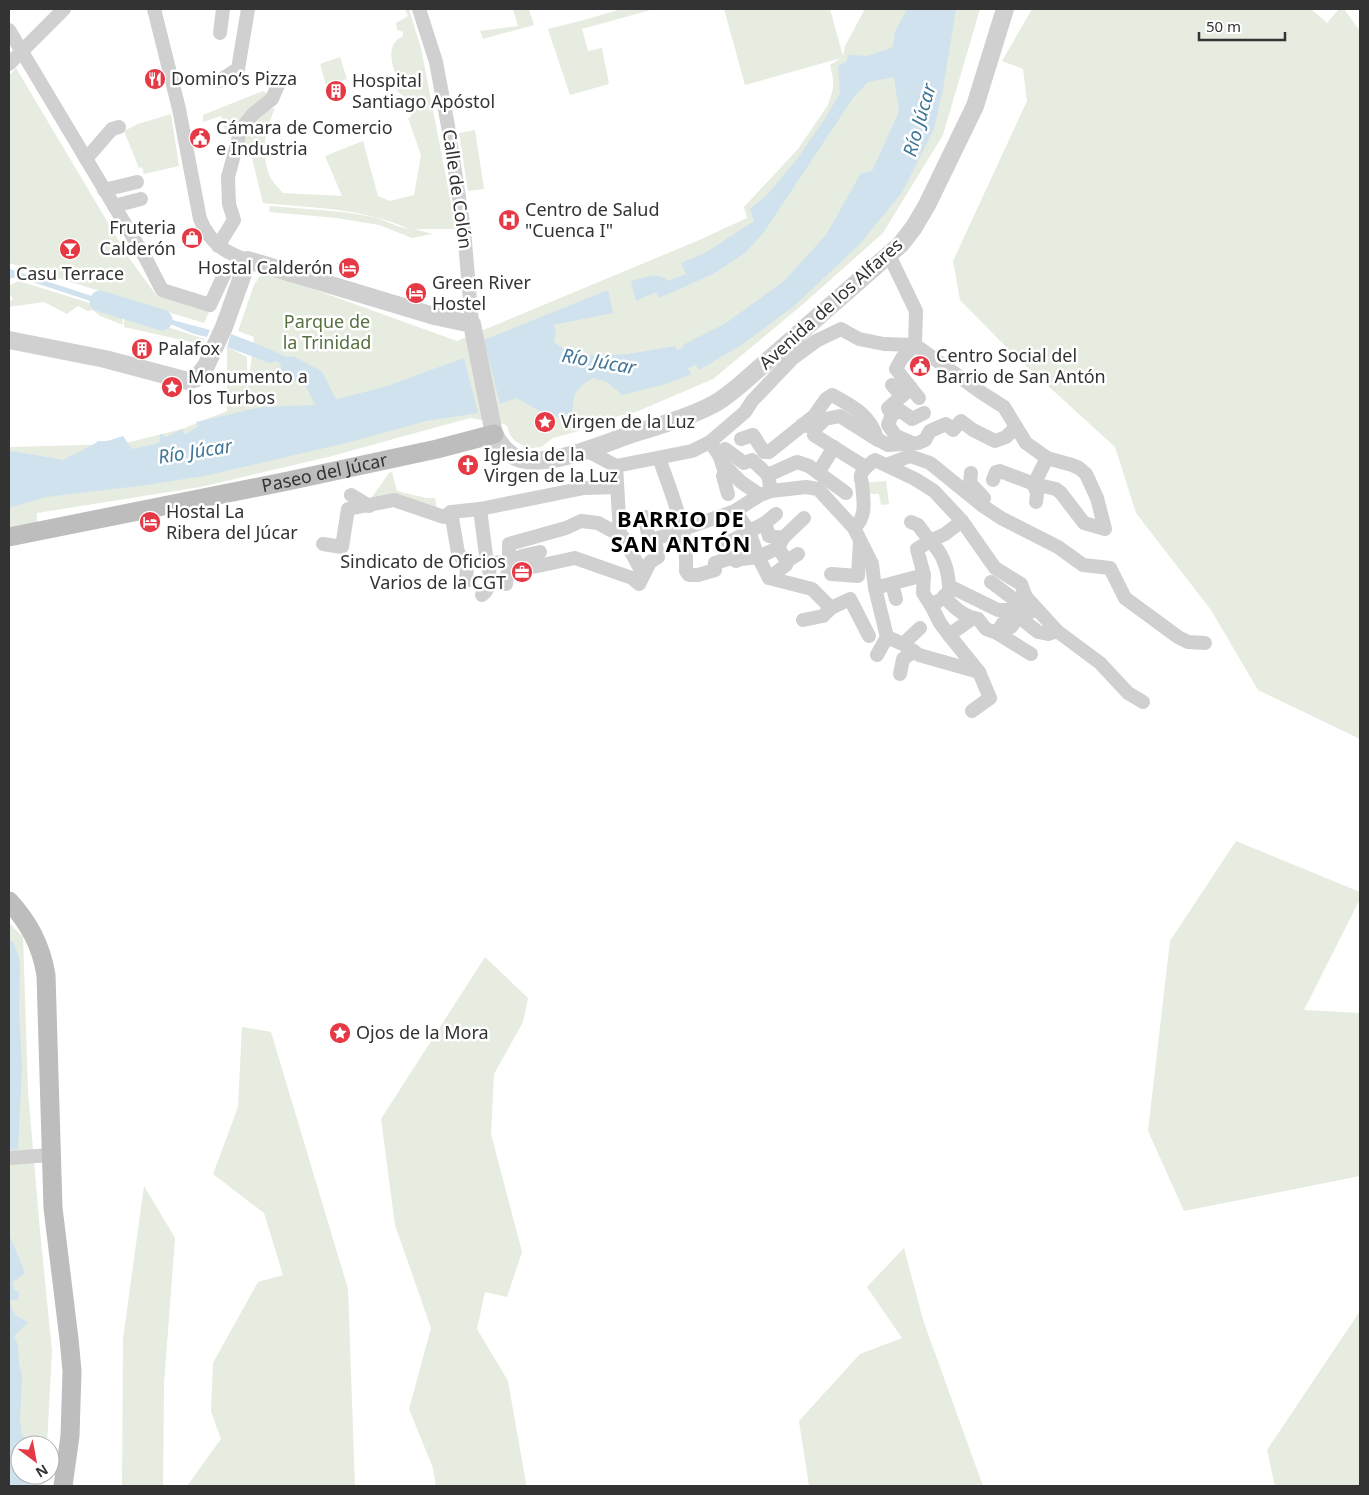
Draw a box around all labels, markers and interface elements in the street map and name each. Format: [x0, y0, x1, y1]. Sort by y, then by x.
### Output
scale bar [1199, 10, 1285, 42]
text: 50 m [1206, 16, 1241, 36]
place label: Domino‘s Pizza [171, 66, 297, 90]
restaurant icon: Domino‘s Pizza [143, 67, 167, 91]
place label: Hospital Santiago Apóstol [352, 68, 495, 113]
building icon: Hospital Santiago Apóstol [324, 79, 348, 103]
water label: Río Júcar [896, 79, 942, 159]
place label: Cámara de Comercio e Industria [216, 115, 393, 160]
public building icon: Cámara de Comercio e Industria [188, 126, 212, 150]
street label: Calle de Colón [438, 128, 478, 250]
place label: Centro de Salud "Cuenca I" [525, 197, 660, 242]
hospital icon: Centro de Salud "Cuenca I" [497, 208, 521, 232]
place label: Fruteria Calderón [100, 215, 176, 260]
shop icon: Fruteria Calderón [180, 226, 204, 250]
street label: Avenida de los Alfares [753, 232, 907, 374]
bar icon: Casu Terrace [58, 237, 82, 261]
place label: Hostal Calderón [198, 255, 333, 279]
hotel icon: Hostal Calderón [337, 256, 361, 280]
place label: Casu Terrace [16, 261, 124, 285]
place label: Green River Hostel [432, 270, 531, 315]
hotel icon: Green River Hostel [404, 281, 428, 305]
park label: Parque de la Trinidad [283, 309, 371, 354]
place label: Palafox [158, 336, 220, 360]
building icon: Palafox [130, 337, 154, 361]
water label: Río Júcar [560, 342, 639, 381]
place label: Centro Social del Barrio de San Antón [936, 343, 1106, 388]
public building icon: Centro Social del Barrio de San Antón [908, 354, 932, 378]
place label: Monumento a los Turbos [188, 364, 308, 409]
place icon: Monumento a los Turbos [160, 375, 184, 399]
place label: Virgen de la Luz [561, 409, 695, 433]
place icon: Virgen de la Luz [533, 410, 557, 434]
water label: Río Júcar [156, 432, 235, 470]
place label: Iglesia de la Virgen de la Luz [484, 442, 618, 487]
street label: Paseo del Júcar [259, 447, 390, 497]
church icon: Iglesia de la Virgen de la Luz [456, 453, 480, 477]
place label: Hostal La Ribera del Júcar [166, 499, 298, 544]
district label: BARRIO DE SAN ANTÓN [611, 503, 751, 558]
hotel icon: Hostal La Ribera del Júcar [138, 510, 162, 534]
place label: Sindicato de Oficios Varios de la CGT [340, 549, 506, 594]
office icon: Sindicato de Oficios Varios de la CGT [510, 560, 534, 584]
place label: Ojos de la Mora [356, 1020, 489, 1044]
place icon: Ojos de la Mora [328, 1021, 352, 1045]
north arrow [10, 1435, 60, 1485]
text: N [32, 1460, 52, 1483]

